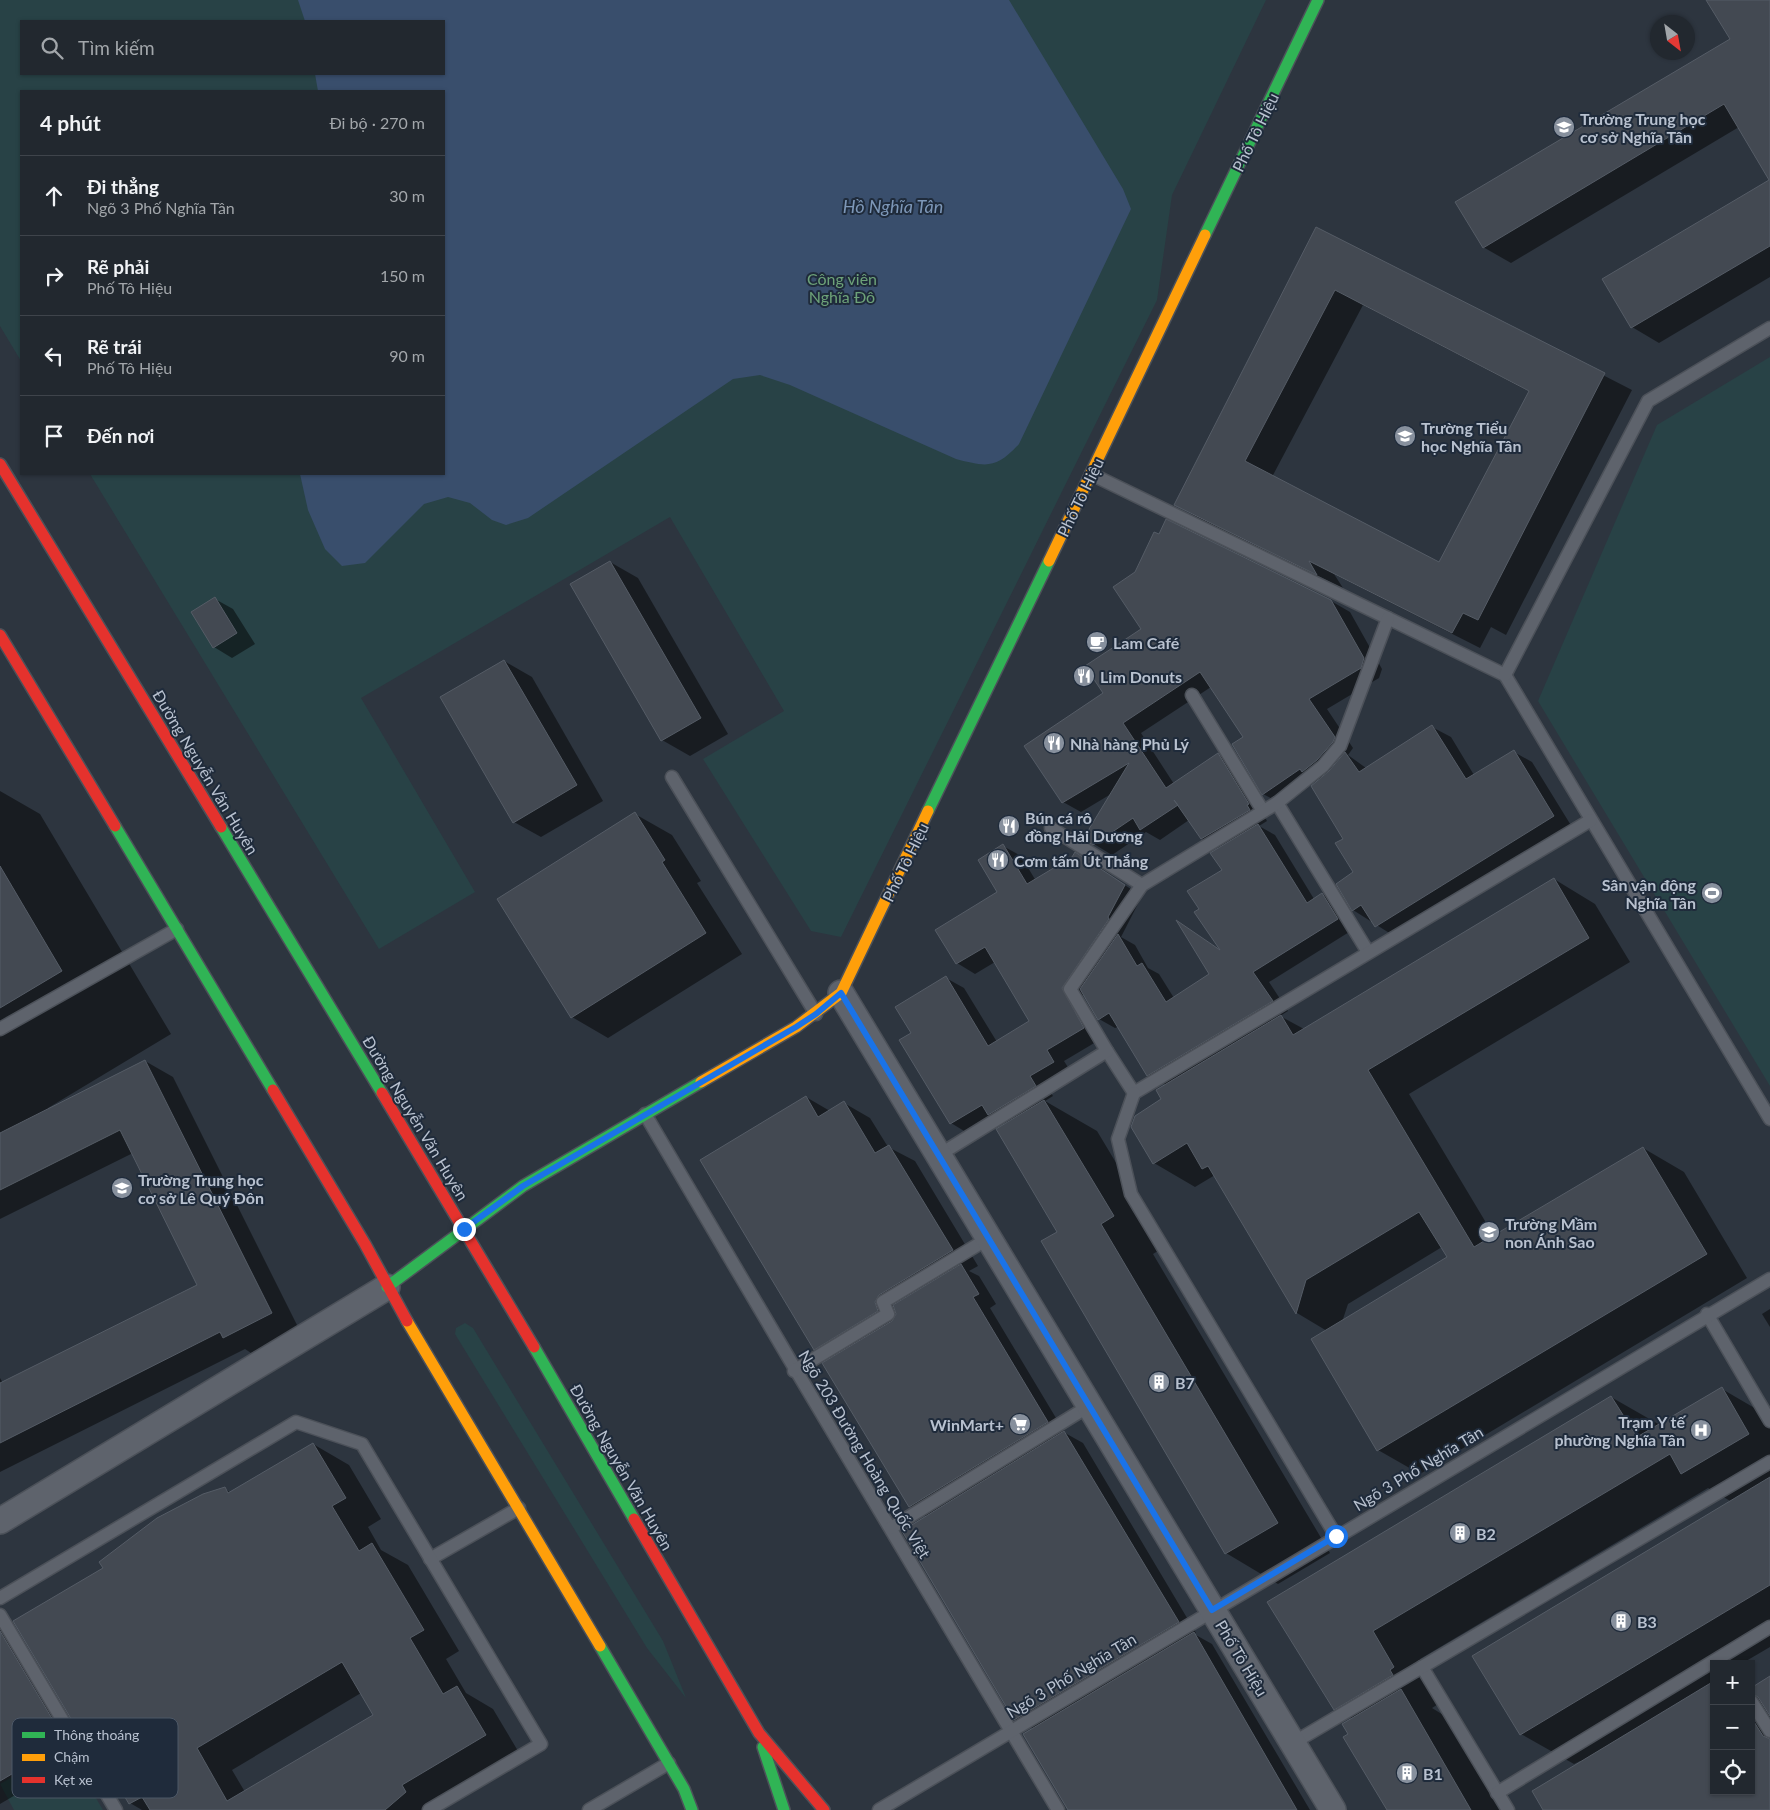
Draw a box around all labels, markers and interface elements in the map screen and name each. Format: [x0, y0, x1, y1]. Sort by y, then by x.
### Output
north arrow [1650, 15, 1695, 60]
search box [20, 20, 445, 75]
icon: search [38, 34, 66, 62]
text: Tìm kiếm [78, 36, 155, 59]
street label: Phố Tô Hiệu [1228, 90, 1282, 174]
place label: Trường Trung học cơ sở Nghĩa Tân [1580, 109, 1706, 146]
text: 4 phút [40, 110, 101, 135]
text: Đi bộ · 270 m [329, 113, 425, 132]
school or university icon: Trường Trung học cơ sở Nghĩa Tân [1552, 115, 1576, 139]
text: Đi thẳng [87, 175, 159, 198]
icon: ahead [40, 182, 68, 210]
text: 30 m [389, 186, 425, 205]
water label: Hồ Nghĩa Tân [843, 195, 943, 217]
text: Ngõ 3 Phố Nghĩa Tân [87, 198, 235, 217]
text: Rẽ phải [87, 255, 149, 278]
icon: right [40, 262, 68, 290]
text: 150 m [380, 266, 425, 285]
park label: Công viên Nghĩa Đô [807, 269, 877, 306]
text: Phố Tô Hiệu [87, 278, 172, 297]
text: Rẽ trái [87, 335, 142, 358]
icon: left [40, 342, 68, 370]
text: 90 m [389, 346, 425, 365]
text: Phố Tô Hiệu [87, 358, 172, 377]
place label: Trường Tiểu học Nghĩa Tân [1421, 418, 1521, 455]
icon: arrive [40, 422, 68, 450]
text: Đến nơi [87, 424, 154, 447]
school or university icon: Trường Tiểu học Nghĩa Tân [1393, 424, 1417, 448]
street label: Phố Tô Hiệu [1053, 455, 1107, 539]
cafe icon: Lam Café [1085, 630, 1109, 654]
place label: Lam Café [1113, 633, 1180, 652]
restaurant icon: Lim Donuts [1072, 664, 1096, 688]
place label: Lim Donuts [1100, 667, 1182, 686]
street label: Đường Nguyễn Văn Huyên [149, 686, 263, 858]
restaurant icon: Nhà hàng Phủ Lý [1042, 731, 1066, 755]
place label: Nhà hàng Phủ Lý [1070, 734, 1189, 753]
place label: Bún cá rô đồng Hải Dương [1025, 808, 1143, 845]
restaurant icon: Bún cá rô đồng Hải Dương [997, 814, 1021, 838]
street label: Phố Tô Hiệu [878, 820, 932, 904]
restaurant icon: Cơm tấm Út Thắng [986, 848, 1010, 872]
place label: Cơm tấm Út Thắng [1014, 851, 1149, 870]
place label: Sân vận động Nghĩa Tân [1602, 875, 1697, 912]
sports icon: Sân vận động Nghĩa Tân [1700, 881, 1724, 905]
street label: Đường Nguyễn Văn Huyên [359, 1032, 473, 1204]
place label: Trường Trung học cơ sở Lê Quý Đôn [138, 1170, 264, 1207]
school or university icon: Trường Trung học cơ sở Lê Quý Đôn [110, 1176, 134, 1200]
place label: Trường Mầm non Ánh Sao [1505, 1214, 1597, 1251]
route end [453, 1218, 476, 1241]
school or university icon: Trường Mầm non Ánh Sao [1477, 1220, 1501, 1244]
street label: Ngõ 203 Đường Hoàng Quốc Việt [795, 1346, 935, 1562]
building icon: B7 [1147, 1370, 1171, 1394]
place label: B7 [1175, 1373, 1195, 1392]
street label: Đường Nguyễn Văn Huyên [567, 1381, 677, 1553]
supermarket icon: WinMart+ [1008, 1412, 1032, 1436]
place label: Trạm Y tế phường Nghĩa Tân [1555, 1412, 1686, 1449]
place label: WinMart+ [930, 1415, 1004, 1434]
hospital icon: Trạm Y tế phường Nghĩa Tân [1689, 1418, 1713, 1442]
street label: Ngõ 3 Phố Nghĩa Tân [1350, 1422, 1486, 1514]
building icon: B2 [1448, 1521, 1472, 1545]
place label: B2 [1476, 1524, 1496, 1543]
route start [1325, 1525, 1348, 1548]
building icon: B3 [1609, 1609, 1633, 1633]
place label: B3 [1637, 1612, 1657, 1631]
street label: Phố Tô Hiệu [1212, 1617, 1272, 1699]
street label: Ngõ 3 Phố Nghĩa Tân [1003, 1629, 1139, 1721]
map controls [1710, 1660, 1755, 1795]
button: + [1710, 1660, 1755, 1705]
button: − [1710, 1705, 1755, 1750]
legend [12, 1718, 178, 1798]
text: Thông thoáng [54, 1726, 139, 1743]
text: Chậm [54, 1748, 90, 1765]
button: locate [1710, 1750, 1755, 1795]
building icon: B1 [1395, 1761, 1419, 1785]
place label: B1 [1423, 1764, 1443, 1783]
text: Kẹt xe [54, 1771, 93, 1788]

